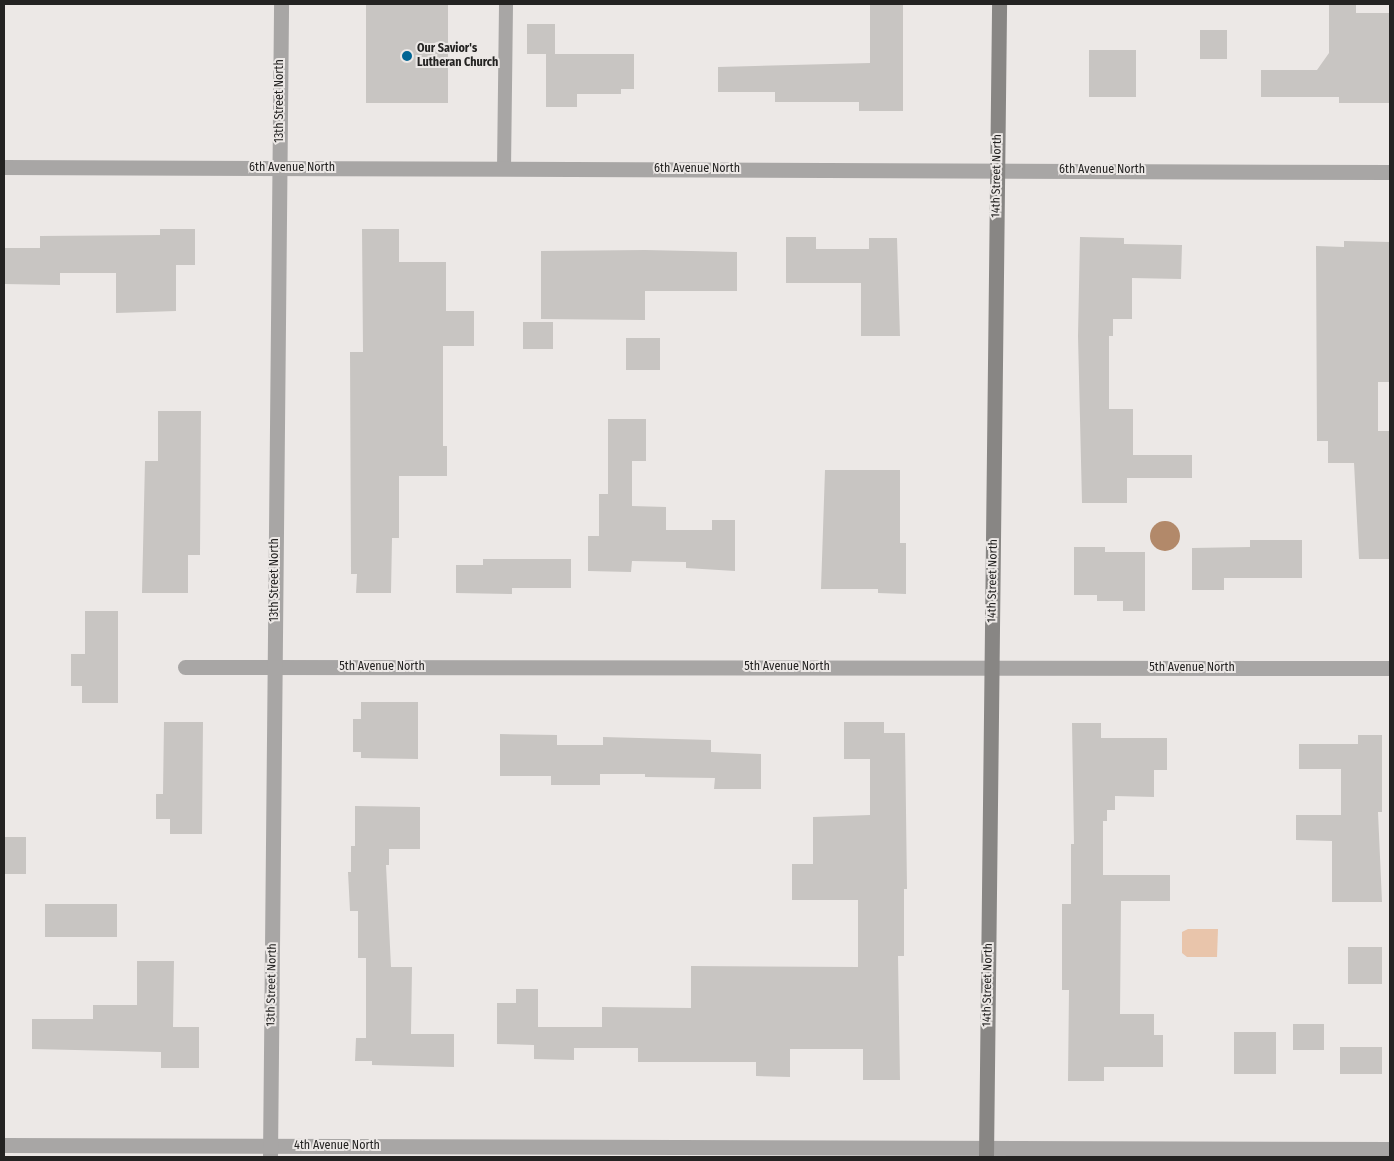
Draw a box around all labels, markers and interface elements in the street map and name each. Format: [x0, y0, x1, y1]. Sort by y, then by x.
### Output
place label: Our Savior's Lutheran Church [417, 42, 498, 70]
marker: Our Savior's Lutheran Church [401, 50, 413, 62]
street label: 13th Street North [273, 59, 287, 143]
street label: 14th Street North [989, 134, 1005, 218]
street label: 6th Avenue North [249, 161, 335, 175]
street label: 6th Avenue North [654, 162, 740, 176]
street label: 6th Avenue North [1059, 163, 1145, 177]
street label: 13th Street North [268, 538, 282, 622]
street label: 14th Street North [985, 539, 1001, 623]
street label: 5th Avenue North [339, 660, 425, 674]
street label: 5th Avenue North [744, 660, 830, 674]
street label: 5th Avenue North [1149, 661, 1235, 675]
street label: 13th Street North [264, 943, 280, 1027]
street label: 14th Street North [980, 943, 996, 1027]
street label: 4th Avenue North [294, 1139, 380, 1153]

